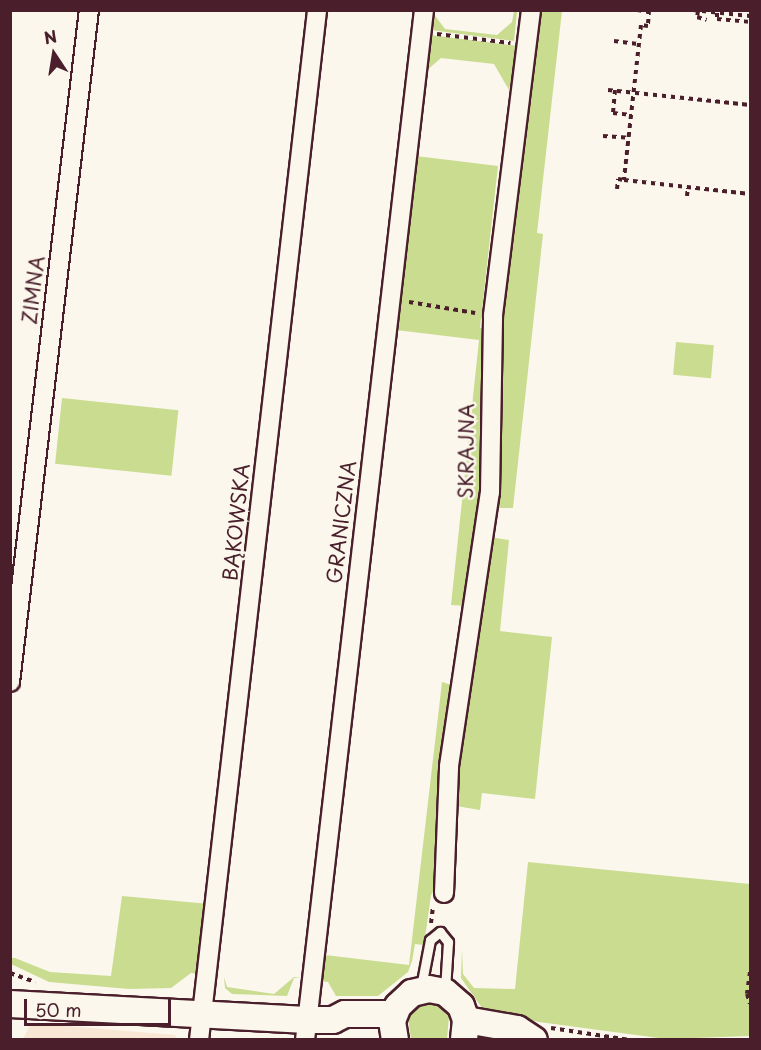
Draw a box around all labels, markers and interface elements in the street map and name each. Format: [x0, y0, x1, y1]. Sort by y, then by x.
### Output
text: N [42, 23, 59, 49]
north arrow [24, 24, 84, 84]
street label: ZIMNA [17, 254, 49, 326]
street label: SKRAJNA [453, 403, 479, 499]
street label: GRANICZNA [322, 459, 360, 585]
street label: BĄKOWSKA [218, 462, 254, 582]
scale bar [27, 987, 174, 1025]
text: 50 m [35, 996, 82, 1023]

